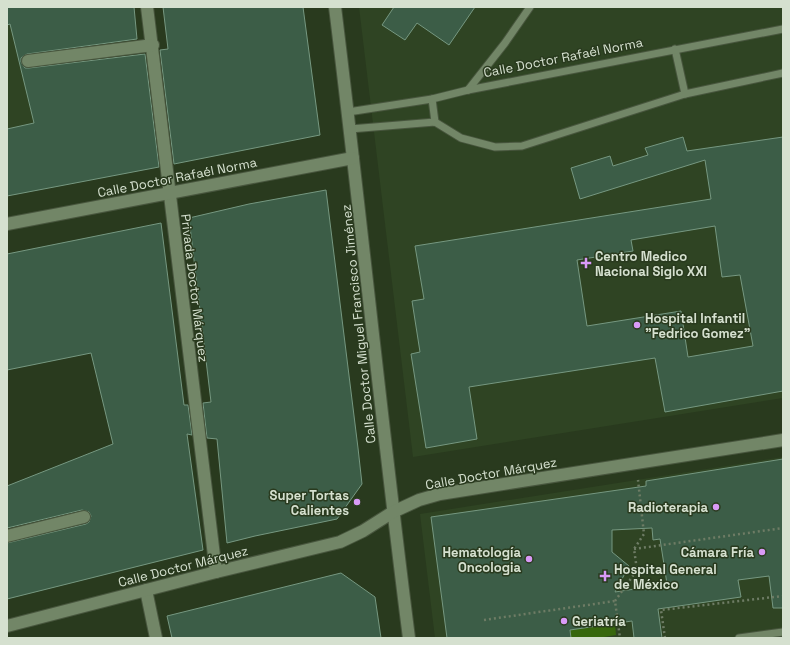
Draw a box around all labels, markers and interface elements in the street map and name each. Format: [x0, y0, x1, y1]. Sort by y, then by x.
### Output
street label: Calle Doctor Rafaél Norma [482, 34, 645, 81]
street label: Calle Doctor Rafaél Norma [96, 154, 259, 201]
street label: Calle Doctor Miguel Francisco Jiménez [337, 203, 380, 444]
street label: Privada Doctor Márquez [177, 213, 212, 363]
place label: Centro Medico Nacional Siglo XXI [595, 248, 707, 280]
marker: Centro Medico Nacional Siglo XXI [580, 257, 592, 269]
place label: Hospital Infantil "Fedrico Gomez" [645, 310, 750, 342]
marker: Hospital Infantil "Fedrico Gomez" [632, 320, 642, 330]
street label: Calle Doctor Márquez [424, 454, 558, 493]
place label: Super Tortas Calientes [270, 487, 349, 519]
marker: Super Tortas Calientes [352, 497, 362, 507]
place label: Radioterapia [628, 499, 708, 516]
marker: Radioterapia [711, 502, 721, 512]
street label: Calle Doctor Márquez [116, 542, 250, 591]
place label: Hematología Oncologia [442, 544, 521, 576]
place label: Cámara Fría [681, 544, 754, 561]
marker: Cámara Fría [757, 547, 767, 557]
marker: Hematología Oncologia [524, 554, 534, 564]
place label: Hospital General de México [614, 561, 717, 593]
marker: Hospital General de México [599, 570, 611, 582]
place label: Geriatría [572, 613, 626, 630]
marker: Geriatría [559, 616, 569, 626]

